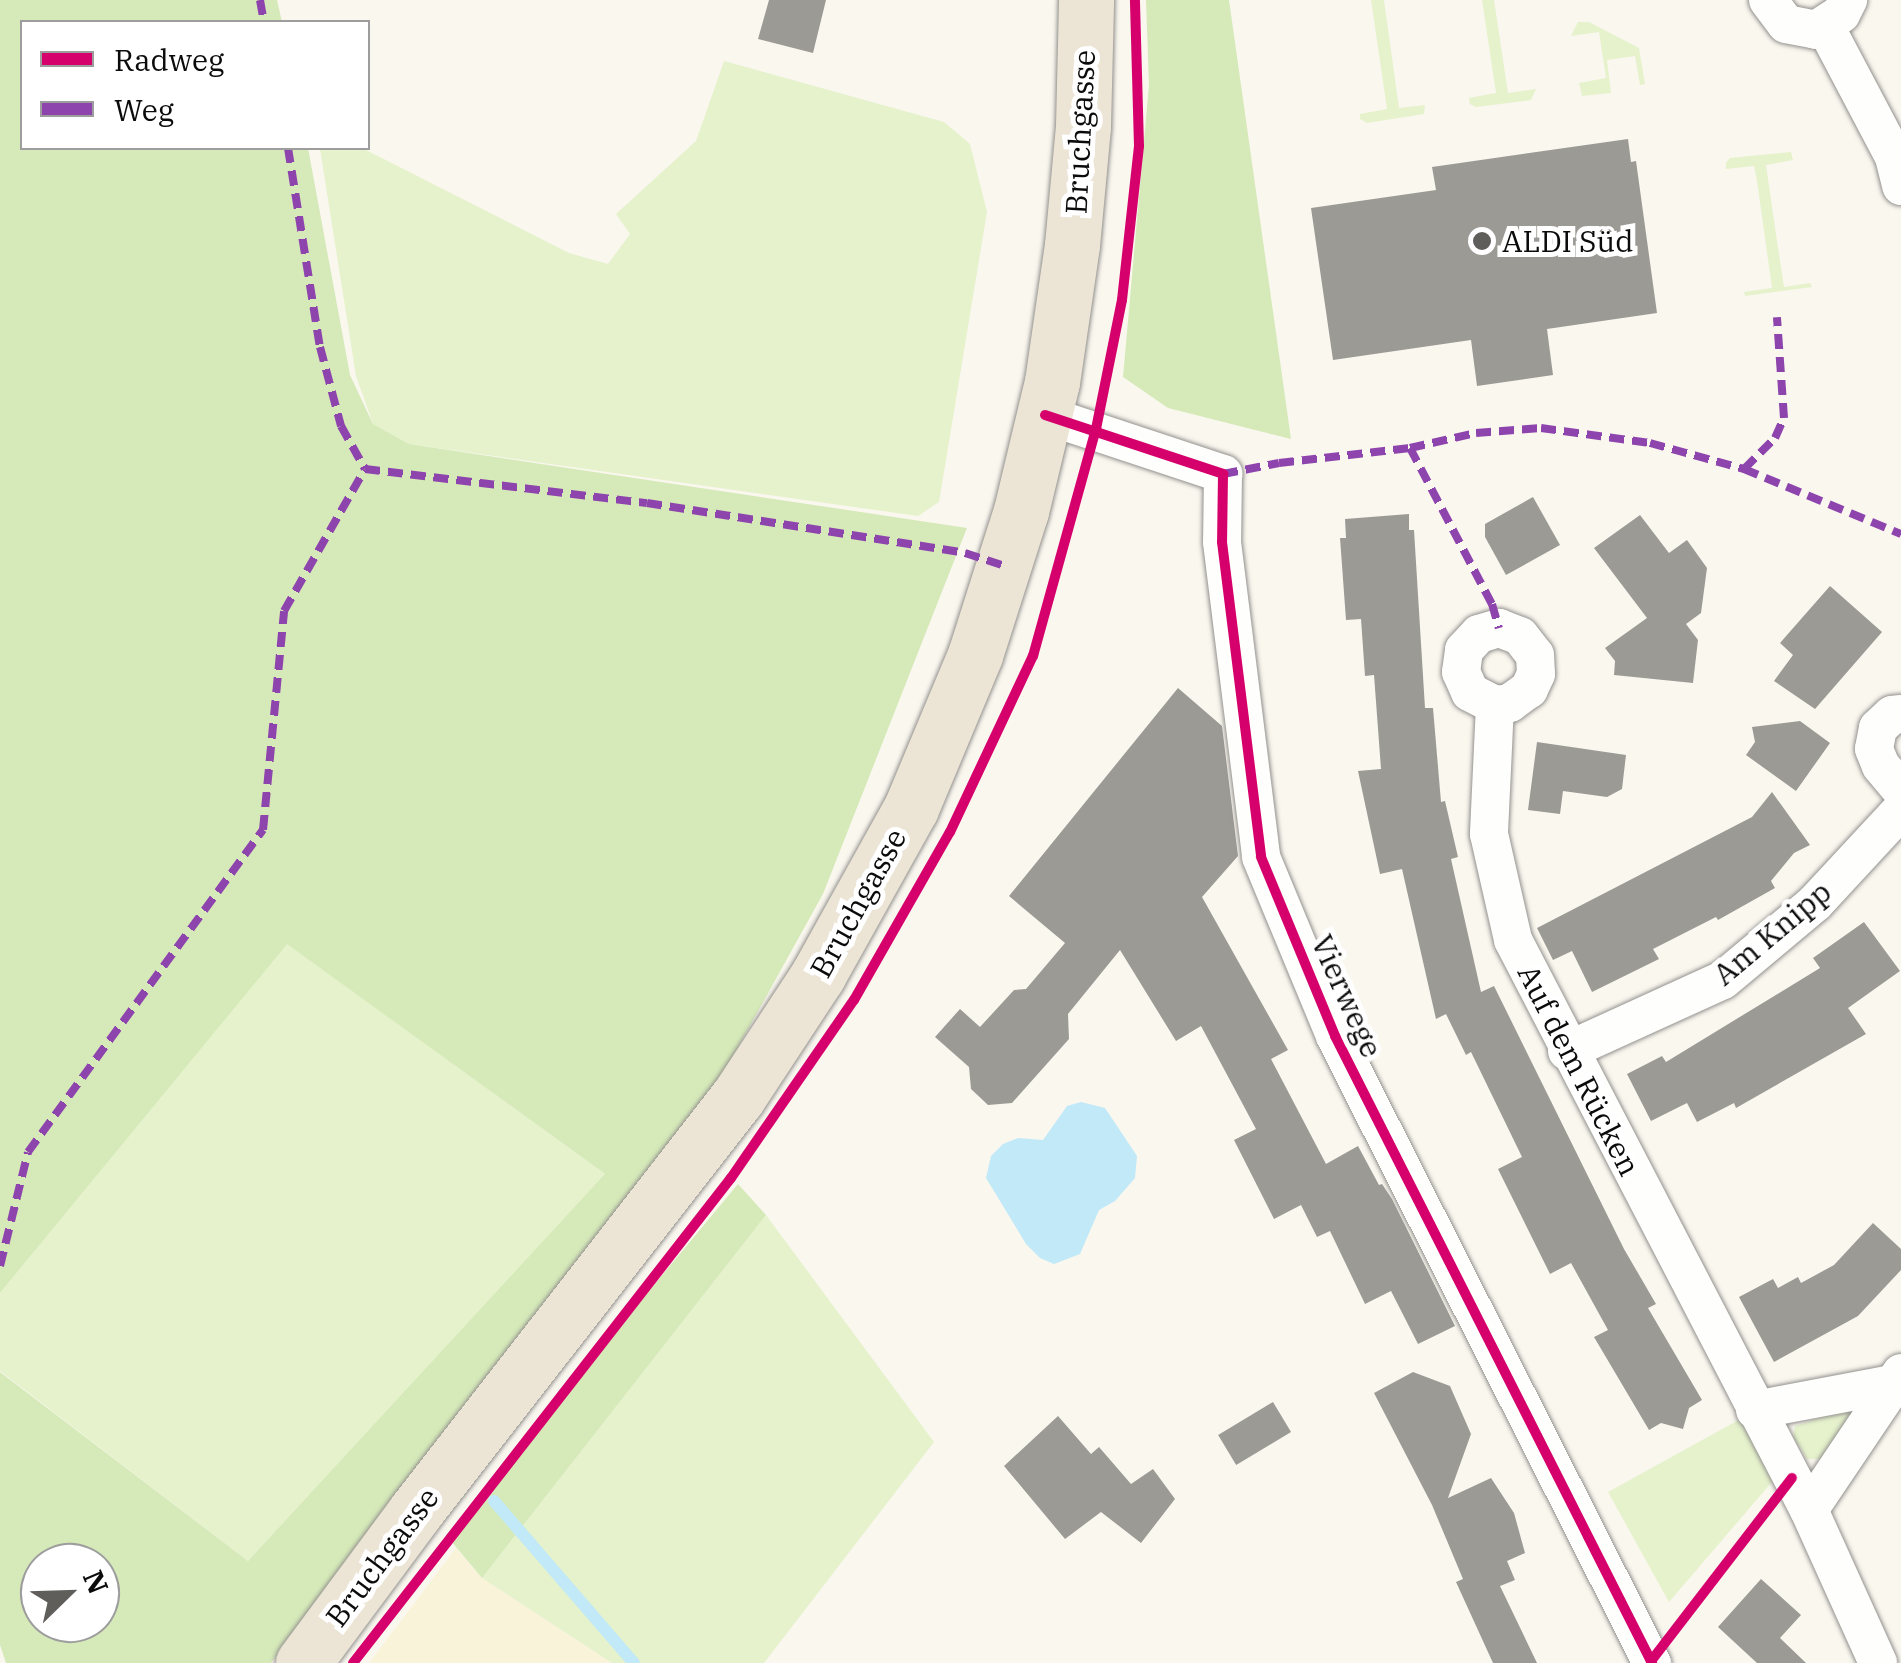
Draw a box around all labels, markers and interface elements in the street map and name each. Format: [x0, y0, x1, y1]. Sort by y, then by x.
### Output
legend [20, 20, 370, 150]
text: Radweg [114, 40, 224, 79]
street label: Bruchgasse [1058, 49, 1102, 215]
text: Weg [114, 90, 174, 129]
place label: ALDI Süd [1502, 223, 1633, 259]
marker: ALDI Süd [1471, 230, 1493, 252]
street label: Bruchgasse [802, 822, 914, 984]
street label: Am Knipp [1706, 873, 1838, 993]
street label: Vierwege [1304, 929, 1390, 1063]
street label: Auf dem Rücken [1510, 958, 1648, 1182]
street label: Bruchgasse [318, 1480, 446, 1634]
north arrow [20, 1543, 120, 1643]
text: N [75, 1564, 118, 1599]

